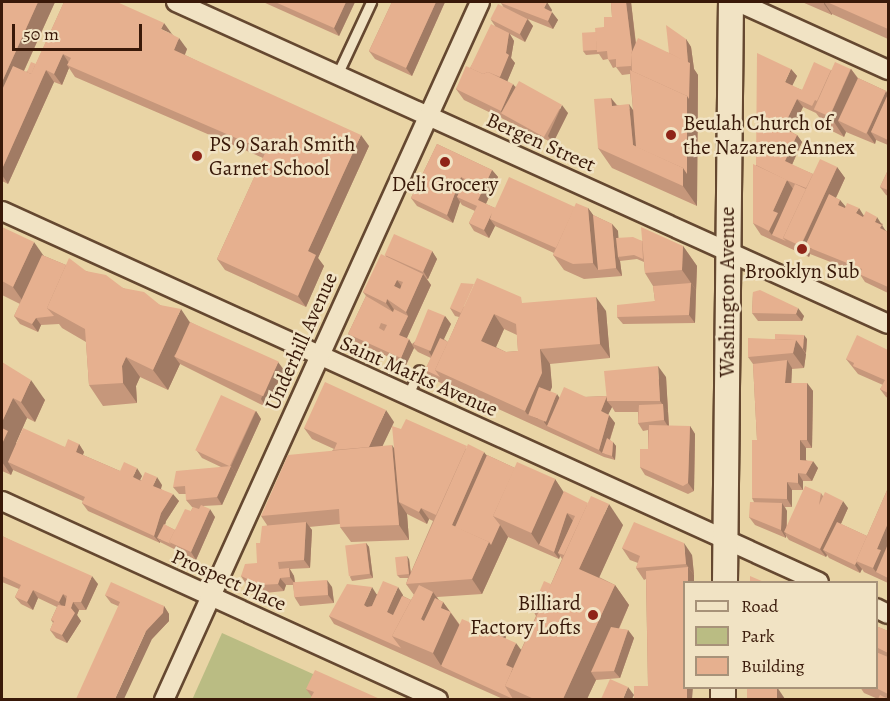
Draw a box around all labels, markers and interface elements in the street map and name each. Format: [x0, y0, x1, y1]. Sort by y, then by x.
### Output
scale bar [15, 12, 146, 50]
text: 50 m [23, 22, 59, 46]
street label: Bergen Street [482, 107, 600, 177]
place label: Beulah Church of the Nazarene Annex [683, 110, 855, 160]
marker: Beulah Church of the Nazarene Annex [664, 128, 678, 142]
place label: PS 9 Sarah Smith Garnet School [209, 131, 356, 181]
marker: PS 9 Sarah Smith Garnet School [190, 149, 204, 163]
marker: Deli Grocery [438, 155, 452, 169]
place label: Deli Grocery [392, 171, 498, 197]
street label: Washington Avenue [714, 207, 740, 377]
marker: Brooklyn Sub [795, 242, 809, 256]
place label: Brooklyn Sub [745, 258, 859, 284]
street label: Underhill Avenue [259, 268, 343, 414]
street label: Saint Marks Avenue [336, 330, 502, 422]
street label: Prospect Place [168, 543, 290, 617]
legend [683, 581, 878, 689]
place label: Billiard Factory Lofts [470, 590, 581, 640]
text: Road [741, 594, 778, 618]
marker: Billiard Factory Lofts [586, 608, 600, 622]
text: Park [741, 624, 775, 648]
text: Building [741, 654, 805, 678]

